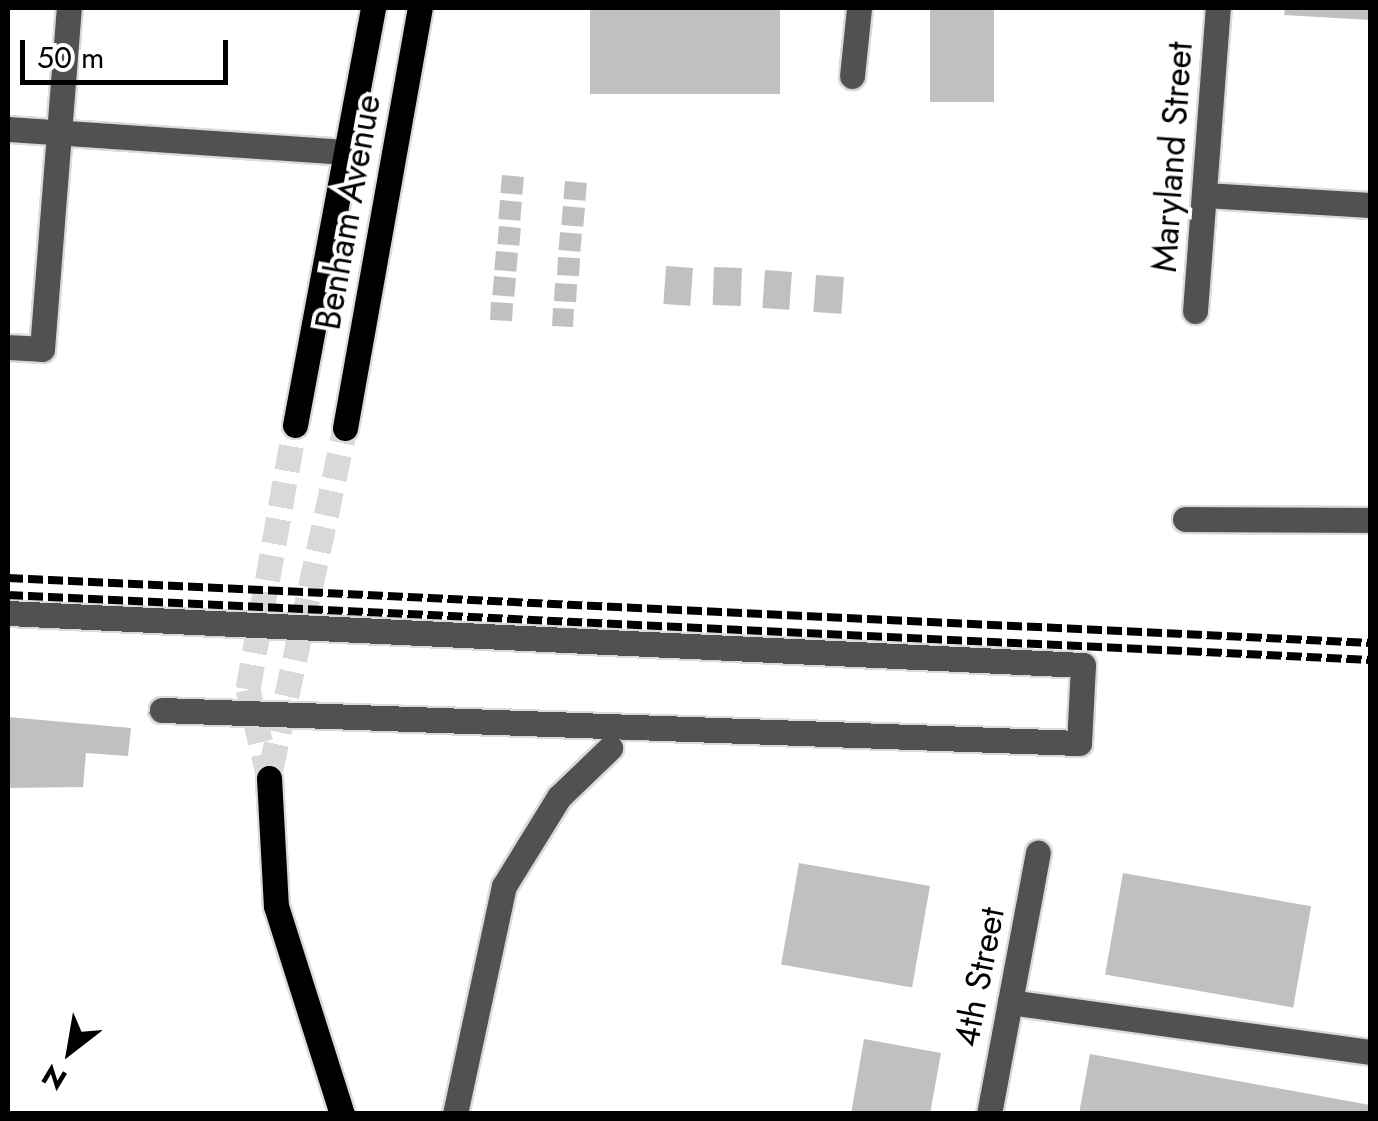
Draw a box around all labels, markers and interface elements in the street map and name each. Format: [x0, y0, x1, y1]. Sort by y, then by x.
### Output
scale bar [25, 20, 232, 82]
text: 50 m [37, 36, 104, 79]
street label: Maryland Street [1143, 40, 1201, 274]
street label: Benham Avenue [307, 91, 389, 333]
street label: 4th Street [945, 904, 1013, 1050]
north arrow [20, 1001, 120, 1101]
text: N [34, 1054, 74, 1100]

